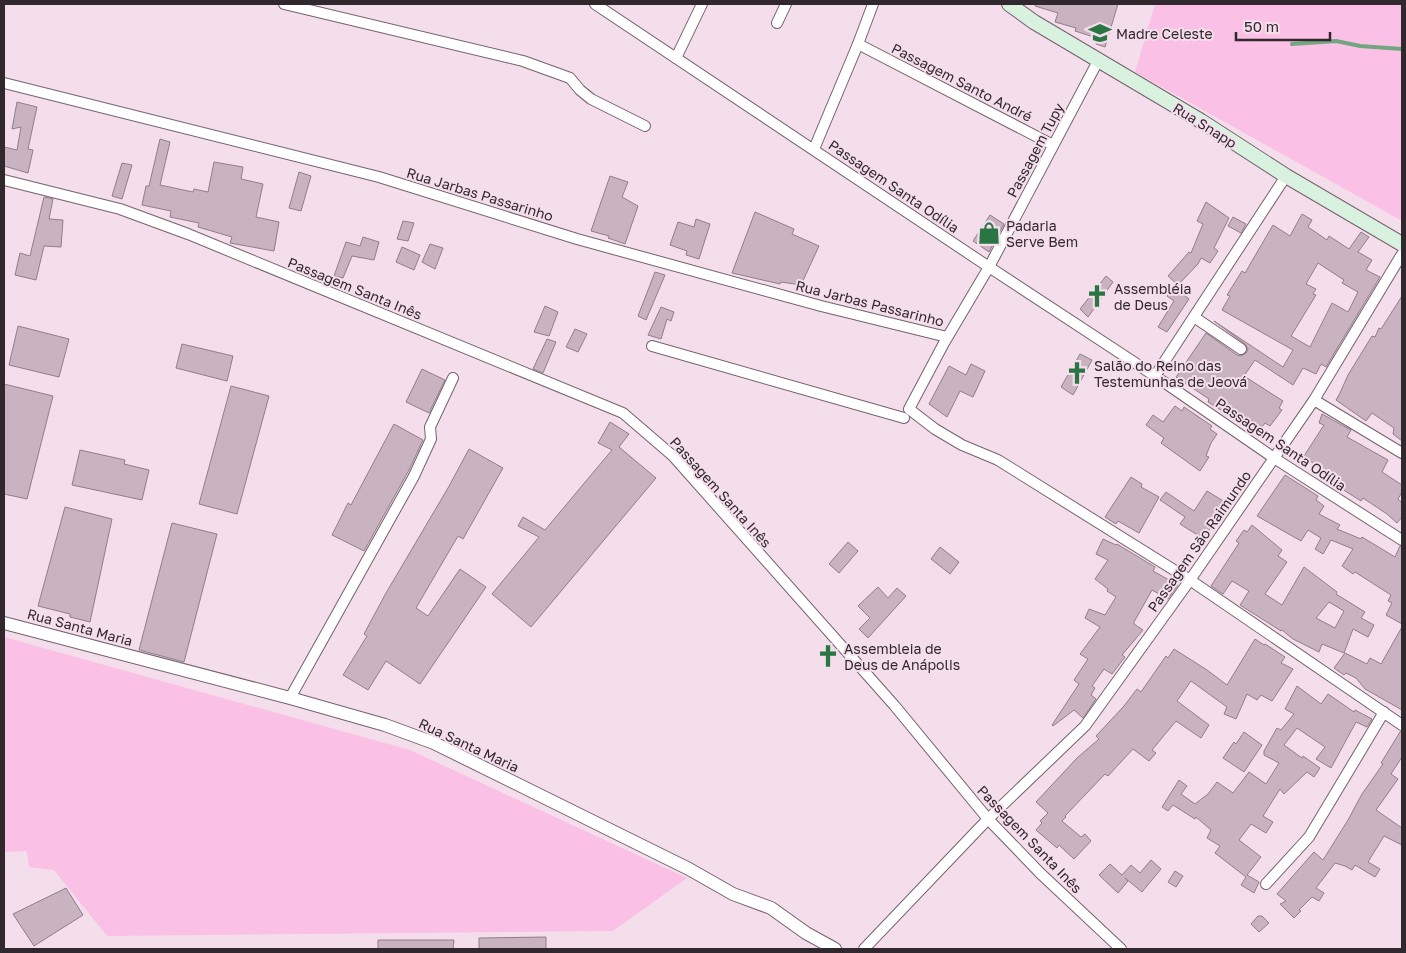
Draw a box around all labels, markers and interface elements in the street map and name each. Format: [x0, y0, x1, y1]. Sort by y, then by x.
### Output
scale bar [1236, 10, 1330, 42]
text: 50 m [1244, 17, 1279, 35]
school or university icon: Madre Celeste [1087, 20, 1113, 46]
place label: Madre Celeste [1116, 25, 1213, 42]
street label: Passagem Santo André [889, 39, 1035, 125]
street label: Rua Snapp [1170, 99, 1240, 151]
street label: Passagem Tupy [1003, 100, 1067, 200]
street label: Passagem Santa Odília [825, 136, 963, 236]
street label: Rua Jarbas Passarinho [405, 164, 555, 224]
place label: Padaria Serve Bem [1006, 217, 1078, 250]
shop icon: Padaria Serve Bem [976, 220, 1002, 246]
street label: Passagem Santa Inês [285, 253, 425, 323]
street label: Rua Jarbas Passarinho [794, 276, 946, 330]
place label: Assembléia de Deus [1114, 280, 1191, 313]
church icon: Assembléia de Deus [1084, 283, 1110, 309]
place label: Salão do Reino das Testemunhas de Jeová [1094, 357, 1247, 390]
church icon: Salão do Reino das Testemunhas de Jeová [1064, 360, 1090, 386]
street label: Passagem Santa Odília [1212, 394, 1350, 494]
street label: Passagem Santa Inês [667, 433, 775, 551]
street label: Passagem São Raimundo [1144, 467, 1254, 615]
street label: Rua Santa Maria [25, 605, 135, 649]
place label: Assembleia de Deus de Anápolis [844, 640, 960, 673]
church icon: Assembleia de Deus de Anápolis [815, 643, 841, 669]
street label: Rua Santa Maria [416, 714, 522, 776]
street label: Passagem Santa Inês [974, 782, 1086, 896]

